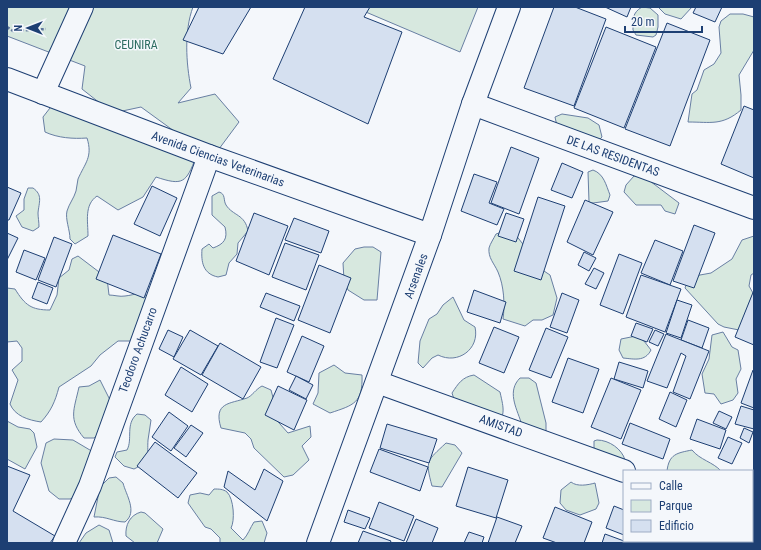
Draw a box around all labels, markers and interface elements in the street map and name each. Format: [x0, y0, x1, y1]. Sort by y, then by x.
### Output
north arrow [8, 8, 48, 48]
scale bar [625, 8, 702, 34]
text: 20 m [631, 15, 655, 29]
text: N [12, 24, 25, 31]
park label: CEUNIRA [114, 38, 158, 52]
street label: Avenida Ciencias Veterinarias [150, 128, 286, 190]
street label: DE LAS RESIDENTAS [565, 133, 661, 179]
street label: Arsenales [401, 251, 431, 301]
street label: Teodoro Achucarro [116, 305, 160, 395]
street label: AMISTAD [478, 412, 525, 440]
legend [623, 470, 753, 542]
text: Calle [659, 479, 683, 493]
text: Parque [659, 499, 693, 513]
text: Edificio [659, 519, 694, 533]

